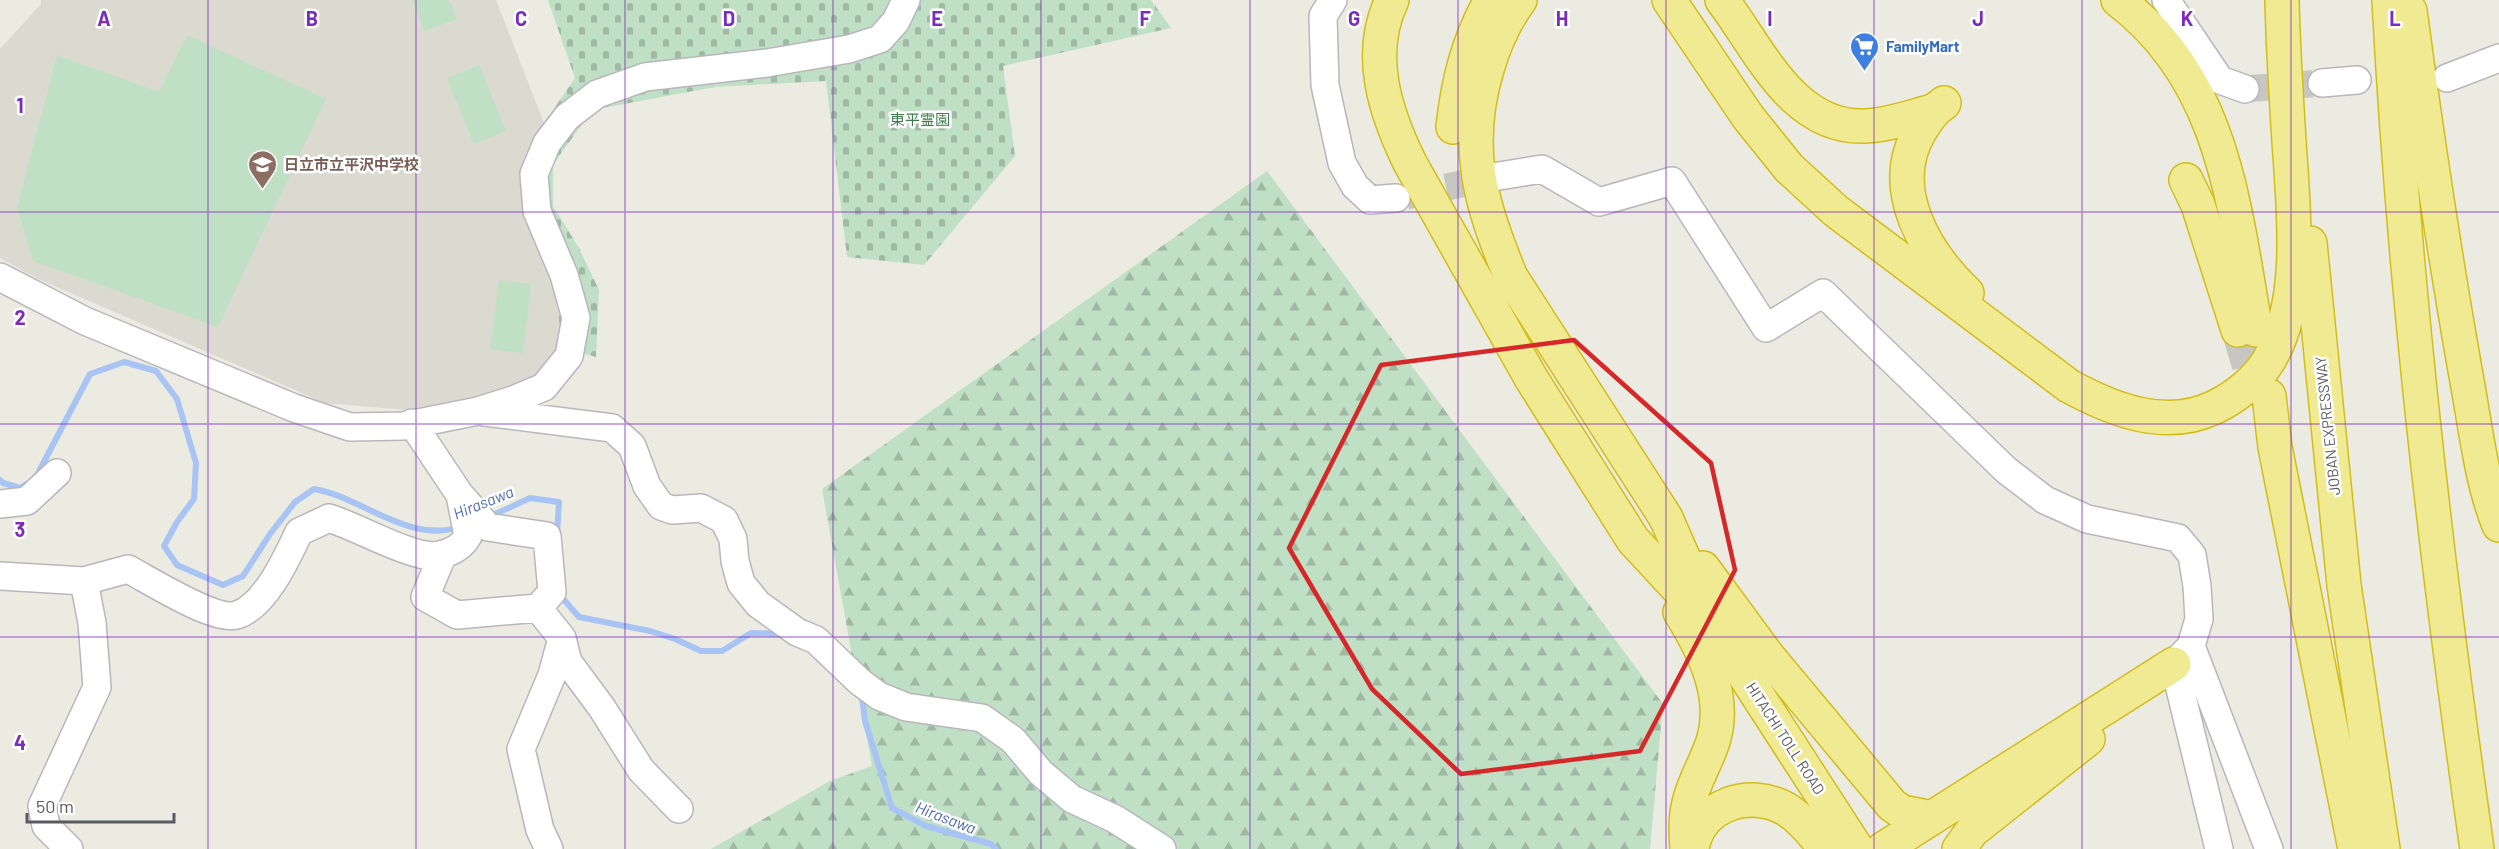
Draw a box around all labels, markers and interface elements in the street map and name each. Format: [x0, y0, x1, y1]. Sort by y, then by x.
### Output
text: A [97, 6, 111, 30]
text: B [306, 6, 318, 30]
text: C [515, 6, 527, 30]
text: D [723, 6, 735, 30]
text: E [931, 6, 943, 30]
text: F [1139, 6, 1151, 30]
text: G [1348, 6, 1360, 30]
text: H [1556, 6, 1568, 30]
text: I [1767, 6, 1773, 30]
text: J [1972, 6, 1984, 30]
text: K [2181, 6, 2194, 30]
text: L [2389, 6, 2401, 30]
supermarket icon: FamilyMart [1849, 30, 1881, 72]
place label: FamilyMart [1886, 37, 1960, 55]
text: 1 [16, 93, 24, 117]
park label: 東平霊園 [890, 110, 950, 128]
school or university icon: 日立市立平沢中学校 [247, 148, 279, 190]
place label: 日立市立平沢中学校 [284, 155, 419, 173]
text: 2 [14, 305, 26, 329]
street label: JOBAN EXPRESSWAY [2311, 356, 2343, 496]
water label: Hirasawa [450, 481, 516, 523]
text: 3 [15, 517, 25, 541]
street label: HITACHI TOLL ROAD [1743, 679, 1829, 797]
text: 4 [14, 730, 26, 754]
scale bar [27, 786, 174, 824]
text: 50 m [36, 795, 74, 817]
water label: Hirasawa [913, 797, 979, 837]

